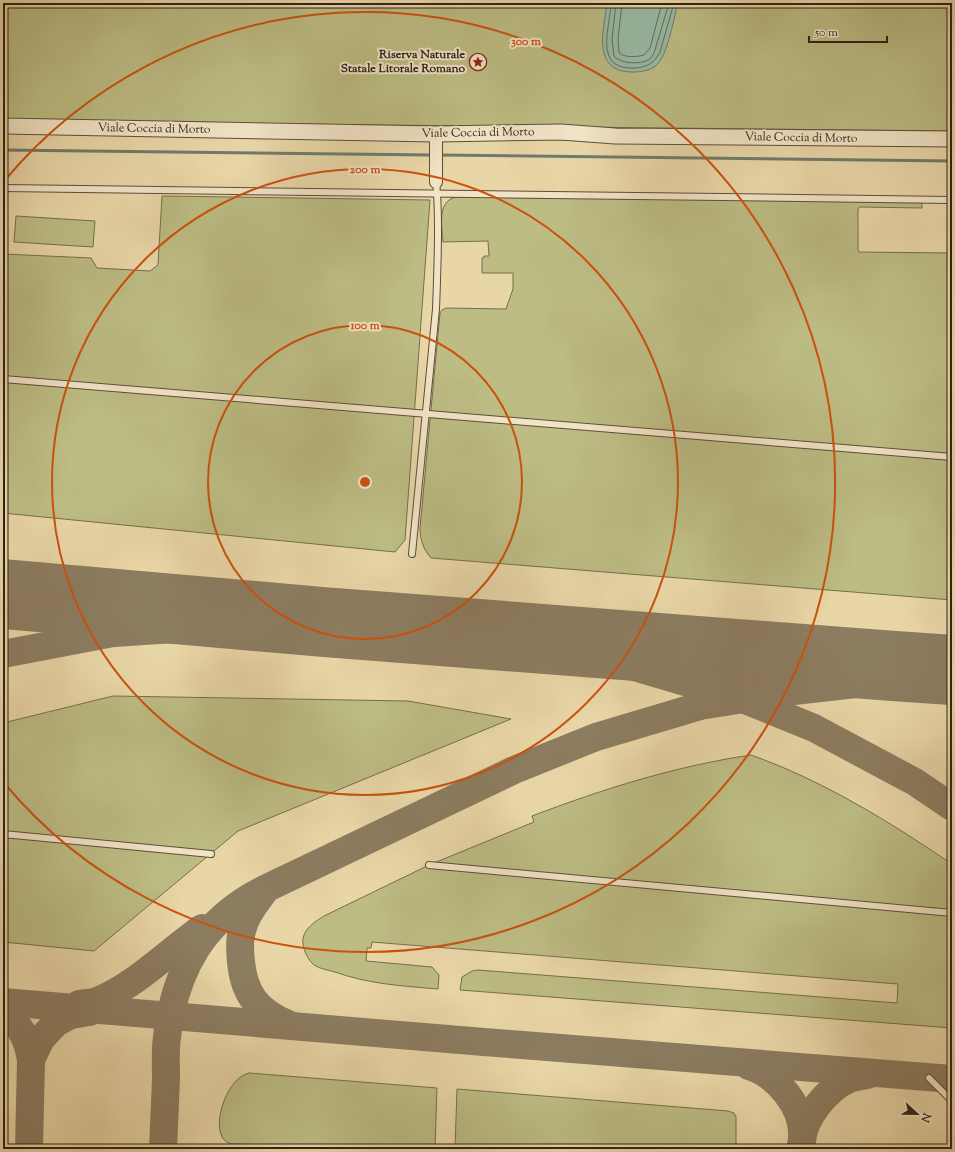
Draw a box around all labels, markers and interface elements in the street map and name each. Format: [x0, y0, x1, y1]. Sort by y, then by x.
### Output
scale bar [809, 18, 887, 44]
text: 50 m [814, 24, 838, 42]
text: 300 m [511, 33, 541, 51]
place label: Riserva Naturale Statale Litorale Romano [341, 46, 465, 78]
place icon: Riserva Naturale Statale Litorale Romano [468, 52, 488, 72]
street label: Viale Coccia di Morto [97, 119, 211, 139]
street label: Viale Coccia di Morto [421, 123, 535, 143]
street label: Viale Coccia di Morto [744, 128, 858, 148]
text: 200 m [350, 161, 380, 179]
text: 100 m [349, 317, 380, 335]
centre of rings [358, 475, 372, 489]
north arrow [897, 1094, 937, 1134]
text: N [916, 1109, 935, 1125]

